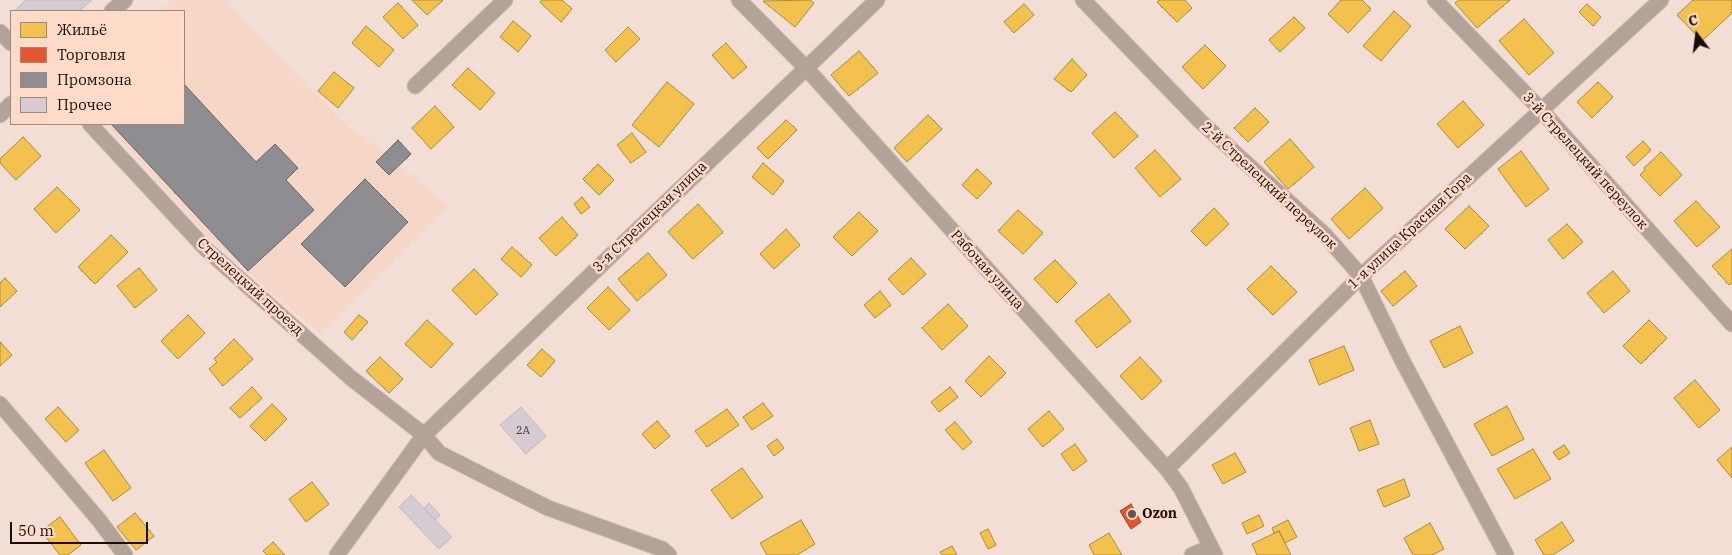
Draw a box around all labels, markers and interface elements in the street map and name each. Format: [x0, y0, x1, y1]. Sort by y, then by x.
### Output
legend [10, 10, 185, 125]
north arrow [1672, 10, 1722, 60]
text: С [1686, 11, 1700, 30]
text: Жильё [57, 20, 107, 39]
text: Торговля [57, 45, 126, 64]
text: Промзона [57, 70, 132, 89]
street label: 3-й Стрелецкий переулок [1519, 89, 1651, 233]
text: Прочее [57, 95, 112, 114]
street label: 2-й Стрелецкий переулок [1198, 119, 1340, 253]
street label: 3-я Стрелецкая улица [590, 158, 710, 276]
street label: 1-я улица Красная Гора [1345, 169, 1475, 293]
street label: Рабочая улица [947, 227, 1027, 313]
street label: Стрелецкий проезд [194, 235, 306, 339]
house number: 2А [516, 424, 530, 438]
place label: Ozon [1142, 506, 1177, 522]
marker: Ozon [1126, 508, 1138, 520]
scale bar [12, 512, 150, 544]
text: 50 m [18, 521, 54, 540]

